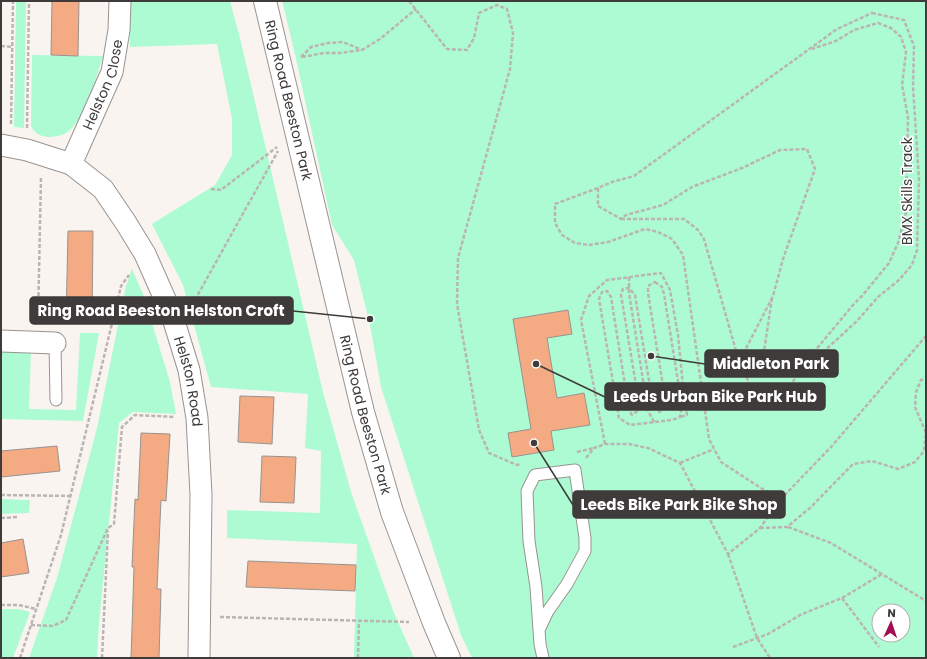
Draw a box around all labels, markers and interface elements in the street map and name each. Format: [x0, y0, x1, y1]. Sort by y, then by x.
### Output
street label: Ring Road Beeston Park [260, 18, 318, 183]
street label: Helston Close [77, 38, 127, 133]
street label: BMX Skills Track [897, 136, 917, 245]
callout: Ring Road Beeston Helston Croft [30, 297, 293, 324]
text: Ring Road Beeston Helston Croft [37, 300, 285, 321]
street label: Helston Road [169, 333, 207, 427]
street label: Ring Road Beeston Park [335, 333, 397, 498]
callout: Middleton Park [705, 350, 838, 377]
text: Middleton Park [713, 353, 830, 374]
callout: Leeds Urban Bike Park Hub [605, 383, 825, 410]
text: Leeds Urban Bike Park Hub [613, 386, 817, 407]
callout: Leeds Bike Park Bike Shop [573, 491, 785, 518]
text: Leeds Bike Park Bike Shop [581, 494, 777, 515]
north arrow [871, 603, 911, 643]
text: N [887, 605, 896, 621]

